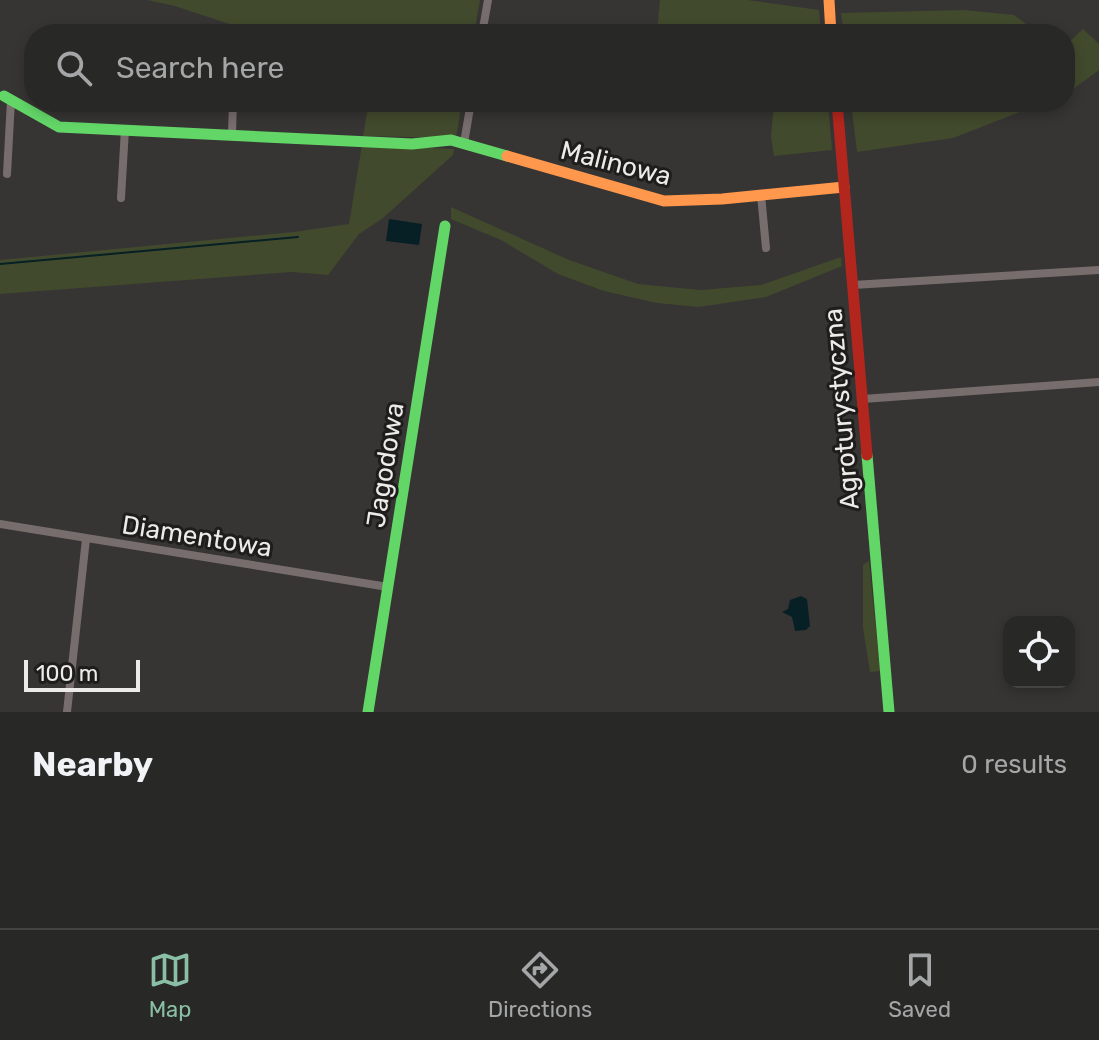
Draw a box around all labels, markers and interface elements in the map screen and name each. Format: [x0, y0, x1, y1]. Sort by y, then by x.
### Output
search box [24, 24, 1075, 112]
icon: search [52, 46, 96, 90]
text: Search here [116, 50, 284, 86]
street label: Malinowa [557, 135, 674, 192]
street label: Agroturystyczna [817, 307, 866, 511]
street label: Jagodowa [360, 400, 411, 530]
street label: Diamentowa [120, 509, 274, 564]
map controls [1003, 616, 1075, 688]
button: locate [1003, 616, 1075, 688]
scale bar [24, 656, 140, 692]
text: 100 m [36, 660, 98, 687]
text: Nearby [32, 744, 153, 785]
text: 0 results [961, 749, 1067, 780]
tab: Map [148, 948, 192, 1023]
tab: Directions [488, 948, 592, 1023]
tab: Saved [888, 948, 951, 1023]

